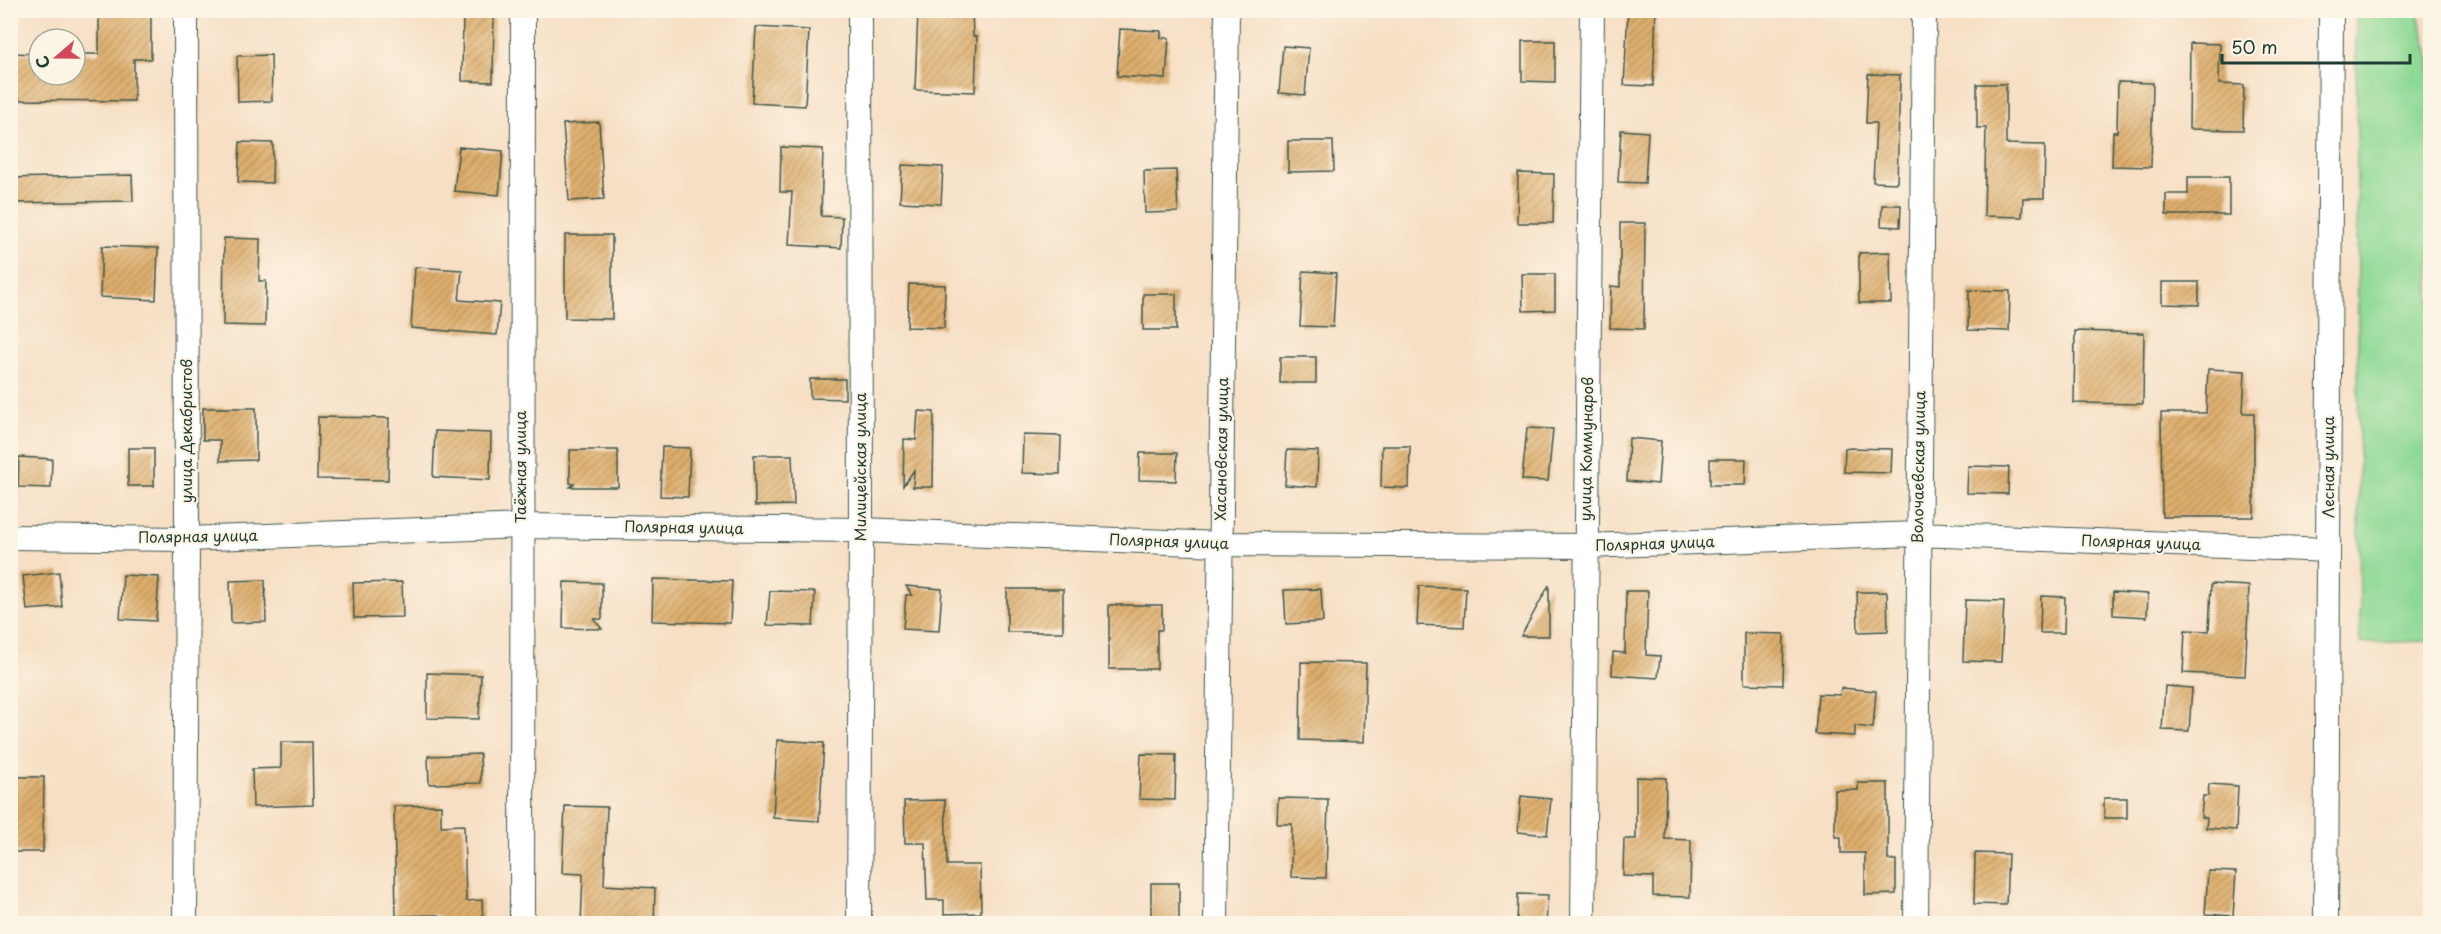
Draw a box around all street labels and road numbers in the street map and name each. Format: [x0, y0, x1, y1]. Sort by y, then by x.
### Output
street label: улица Декабристов [174, 358, 197, 503]
street label: Хасановская улица [1208, 377, 1233, 521]
street label: улица Коммунаров [1573, 377, 1598, 521]
street label: Волочаевская улица [1905, 390, 1930, 544]
street label: Милицейская улица [848, 392, 871, 541]
street label: Таёжная улица [508, 410, 531, 523]
street label: Лесная улица [2316, 415, 2339, 518]
street label: Полярная улица [624, 514, 745, 539]
street label: Полярная улица [138, 523, 259, 548]
street label: Полярная улица [1109, 527, 1230, 554]
street label: Полярная улица [2081, 528, 2202, 555]
street label: Полярная улица [1595, 529, 1716, 556]

